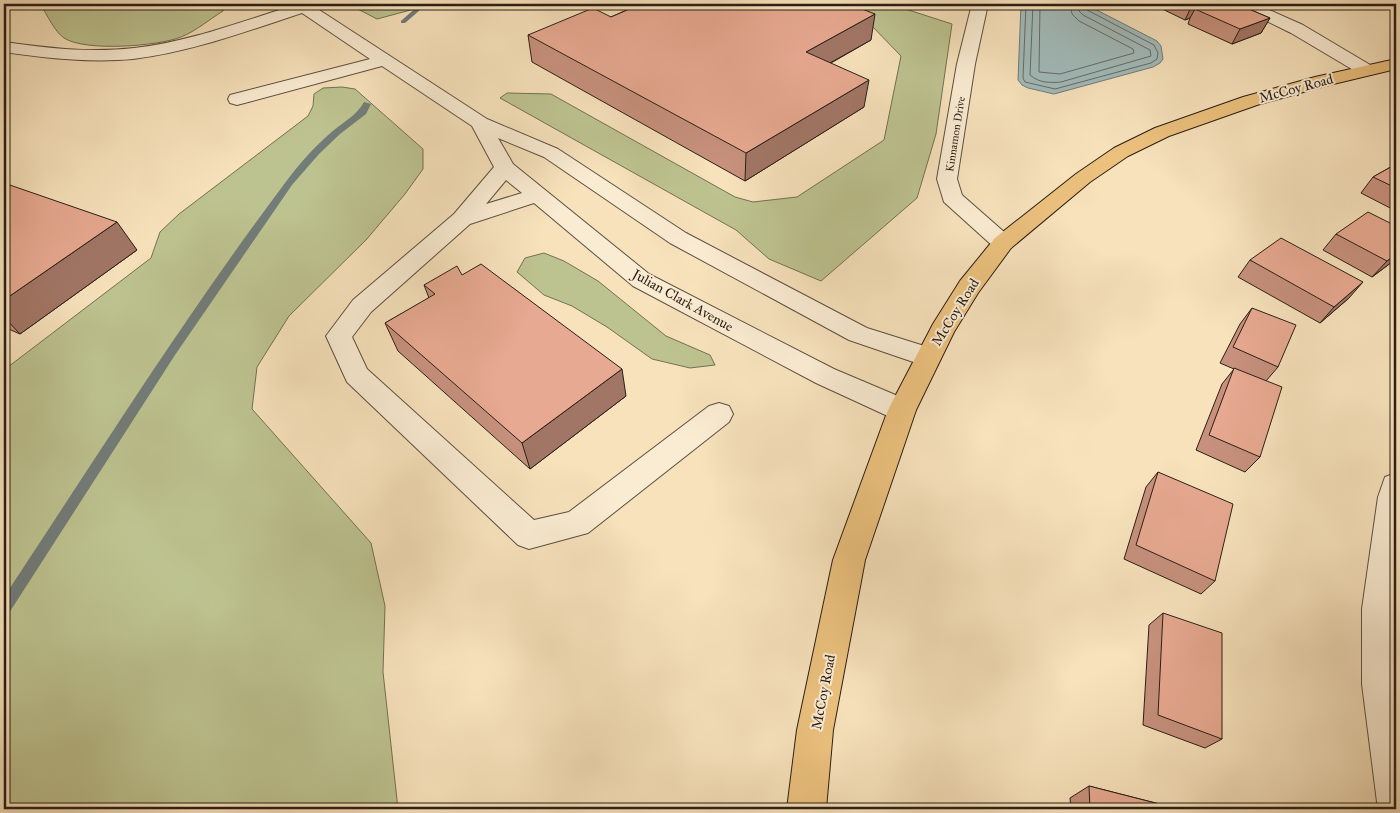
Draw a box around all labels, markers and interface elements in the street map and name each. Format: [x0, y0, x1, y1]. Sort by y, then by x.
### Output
street label: McCoy Road [1257, 70, 1335, 107]
street label: Kinnamon Drive [943, 95, 968, 173]
street label: Julian Clark Avenue [627, 265, 736, 336]
street label: McCoy Road [928, 275, 983, 349]
street label: McCoy Road [808, 653, 839, 731]

